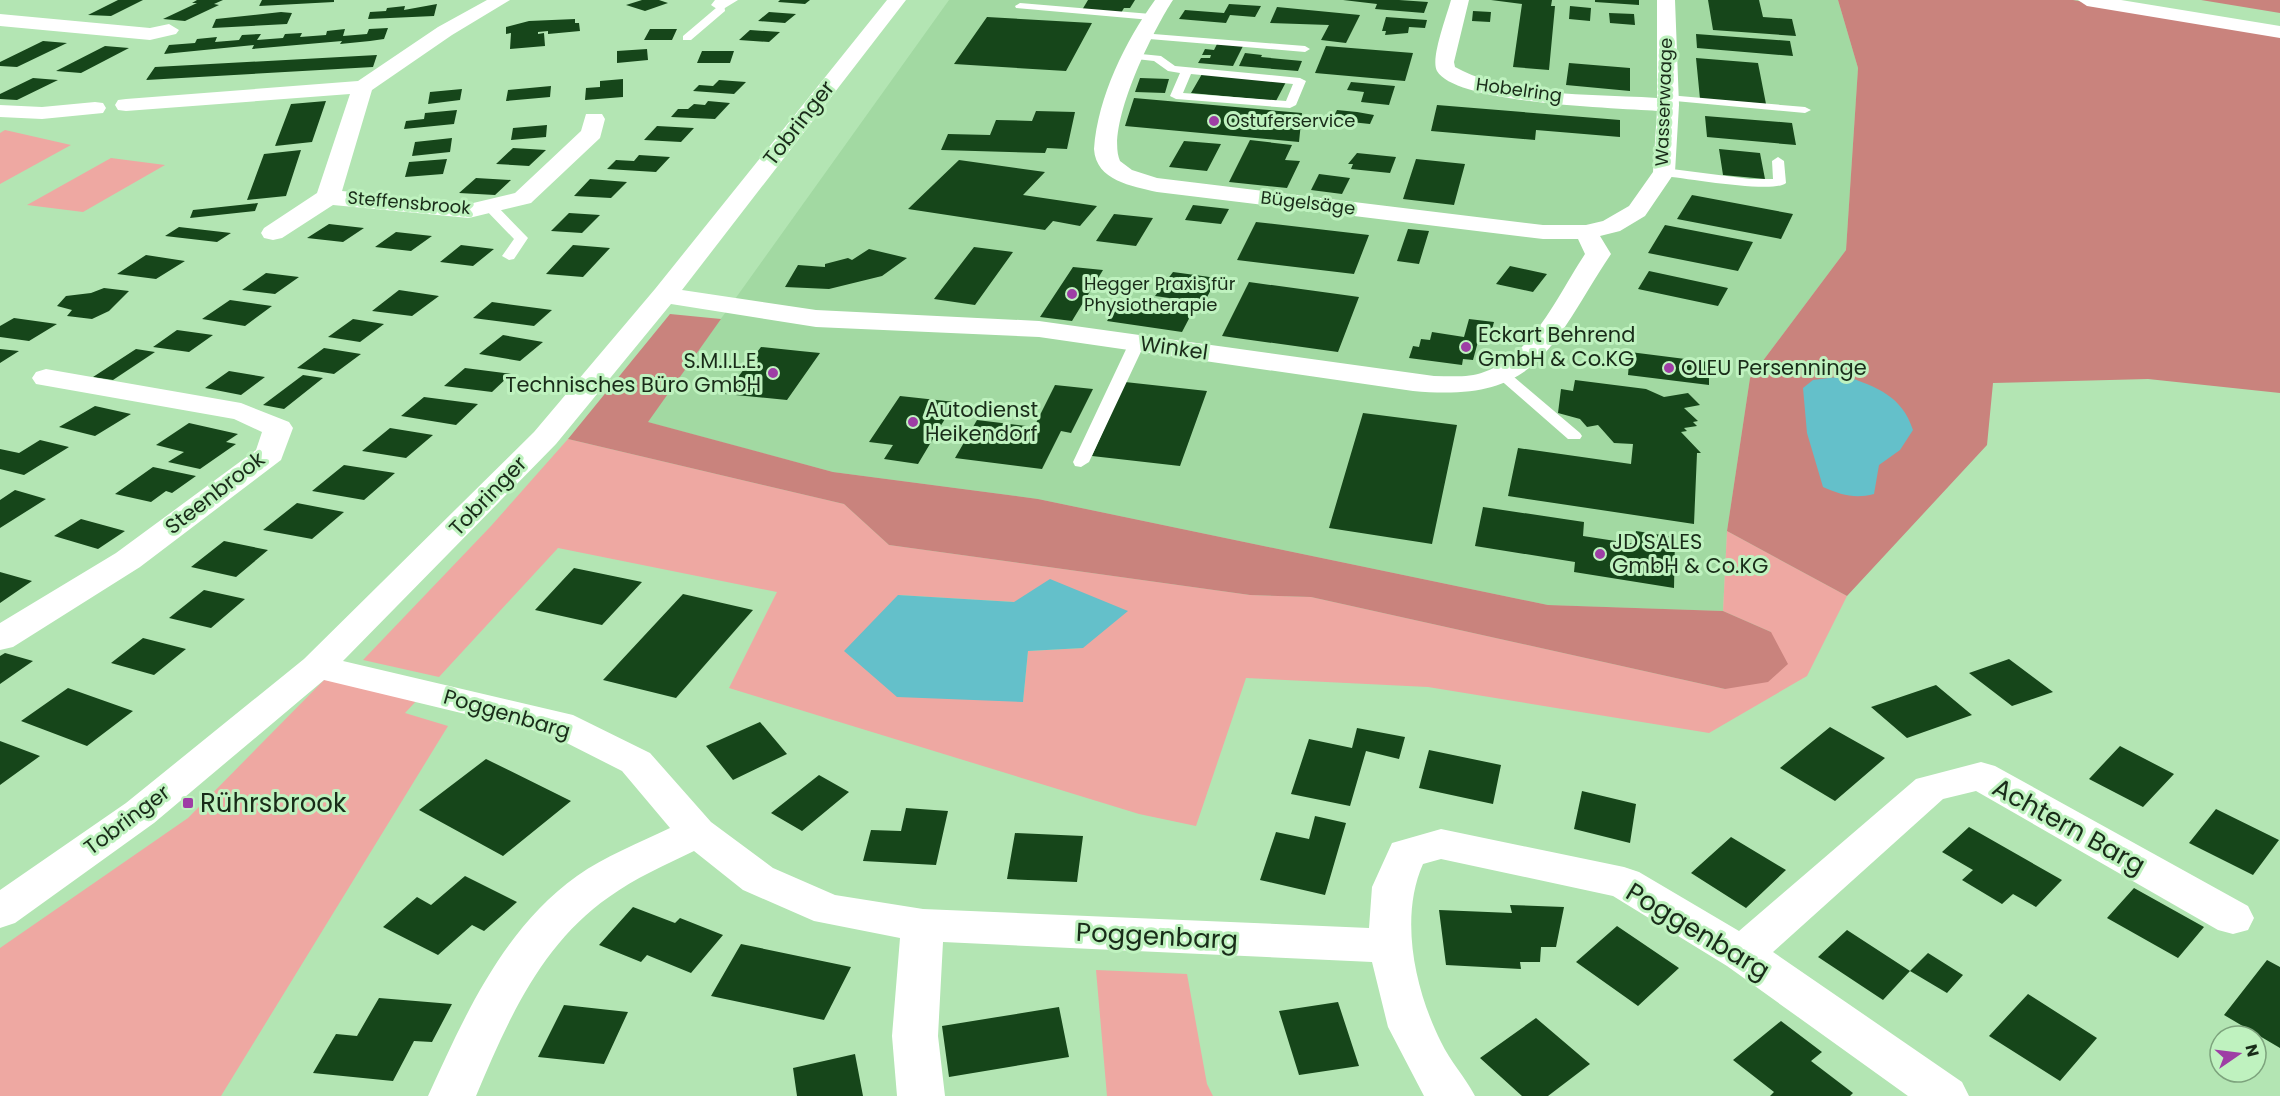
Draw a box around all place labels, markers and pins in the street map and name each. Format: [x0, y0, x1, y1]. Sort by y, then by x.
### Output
place label: Ostuferservice [1226, 108, 1355, 133]
marker: Ostuferservice [1207, 114, 1221, 128]
place label: Hegger Praxis für Physiotherapie [1084, 271, 1236, 317]
marker: Hegger Praxis für Physiotherapie [1065, 287, 1079, 301]
place label: Eckart Behrend GmbH & Co.KG [1478, 320, 1635, 373]
marker: Eckart Behrend GmbH & Co.KG [1459, 340, 1473, 354]
place label: S.M.I.L.E. Technisches Büro GmbH [505, 346, 761, 399]
place label: OLEU Persenninge [1681, 353, 1867, 382]
marker: OLEU Persenninge [1662, 361, 1676, 375]
marker: S.M.I.L.E. Technisches Büro GmbH [766, 366, 780, 380]
place label: Autodienst Heikendorf [925, 395, 1038, 448]
marker: Autodienst Heikendorf [906, 415, 920, 429]
place label: JD SALES GmbH & Co.KG [1612, 527, 1768, 580]
marker: JD SALES GmbH & Co.KG [1593, 547, 1607, 561]
place label: Rührsbrook [200, 785, 347, 821]
marker: Rührsbrook [181, 796, 195, 810]

